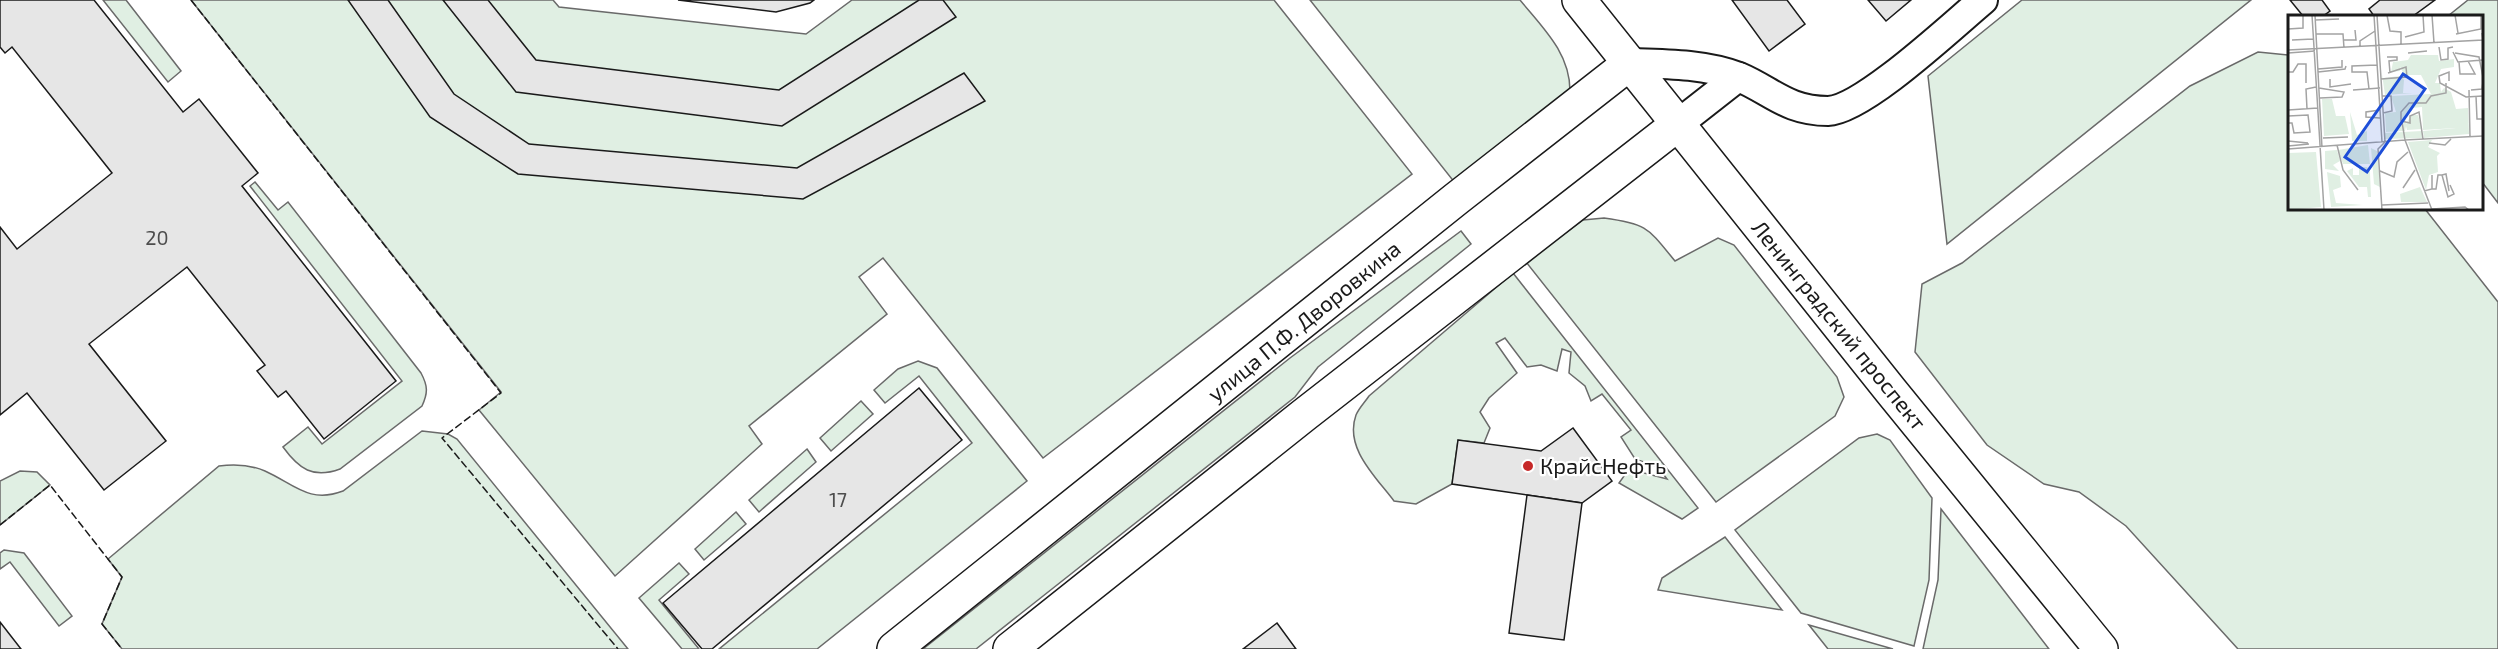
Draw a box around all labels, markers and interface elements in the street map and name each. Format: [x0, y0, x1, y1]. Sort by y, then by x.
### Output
inset map [2288, 15, 2483, 210]
street label: Ленинградский проспект [1747, 214, 1932, 435]
house number: 20 [145, 225, 169, 249]
street label: улица П.Ф. Дворовкина [1202, 234, 1406, 407]
place label: КрайсНефть [1540, 452, 1666, 478]
marker: КрайсНефть [1521, 459, 1535, 473]
house number: 17 [829, 487, 847, 511]

